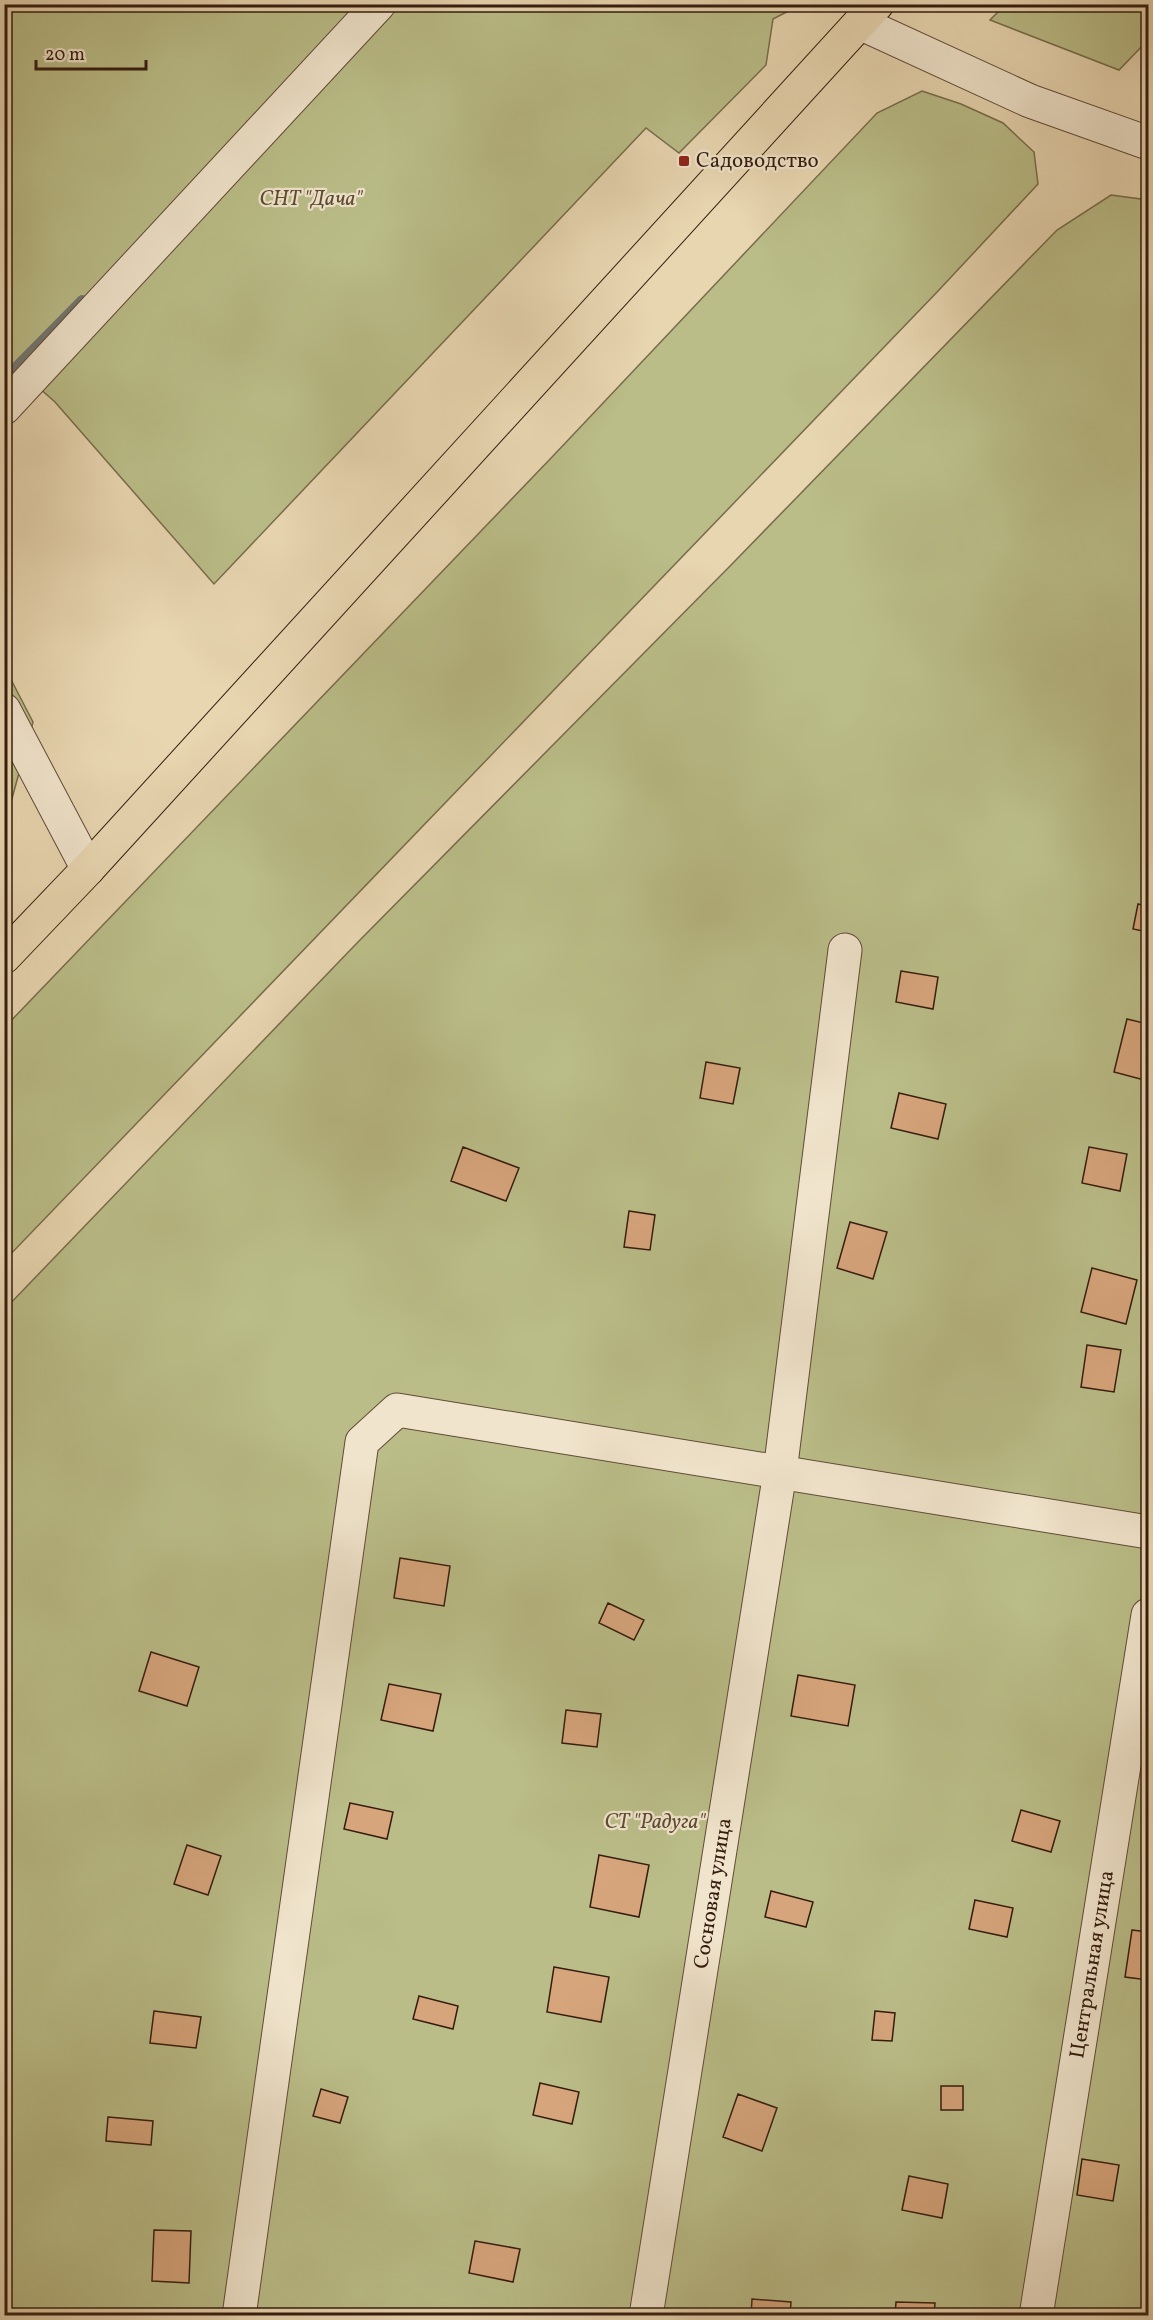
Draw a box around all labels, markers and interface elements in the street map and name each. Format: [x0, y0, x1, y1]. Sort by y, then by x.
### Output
scale bar [36, 33, 146, 71]
text: 20 m [45, 43, 85, 68]
place label: Садоводство [696, 147, 819, 176]
marker: Садоводство [677, 154, 691, 168]
park label: СНТ "Дача" [259, 185, 364, 214]
park label: СТ "Радуга" [604, 1808, 707, 1837]
street label: Сосновая улица [687, 1816, 739, 1971]
street label: Центральная улица [1063, 1868, 1121, 2061]

